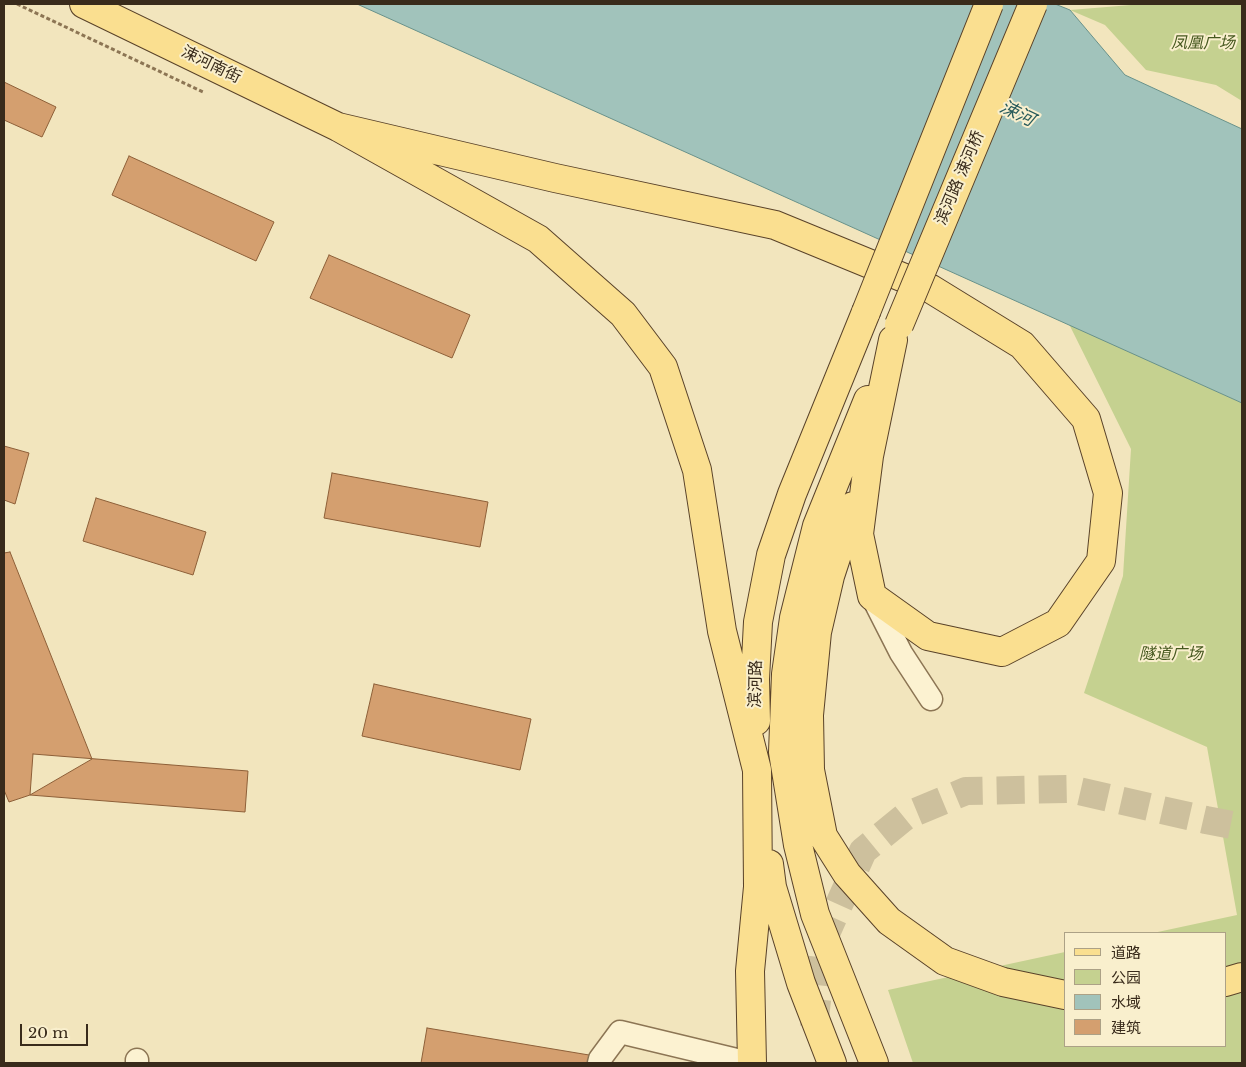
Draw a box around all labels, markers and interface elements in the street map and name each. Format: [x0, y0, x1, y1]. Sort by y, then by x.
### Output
park label: 凤凰广场 [1171, 33, 1235, 53]
street label: 涑河南街 [178, 42, 244, 88]
water label: 涑河 [996, 96, 1038, 132]
street label: 滨河路 涑河桥 [932, 128, 988, 228]
park label: 隧道广场 [1139, 644, 1203, 664]
street label: 滨河路 [746, 660, 766, 708]
legend [1064, 932, 1226, 1047]
text: 道路 [1111, 943, 1141, 962]
text: 公园 [1111, 968, 1141, 987]
text: 水域 [1111, 993, 1141, 1012]
scale bar [22, 1014, 90, 1046]
text: 建筑 [1111, 1018, 1141, 1037]
text: 20 m [28, 1023, 68, 1042]

